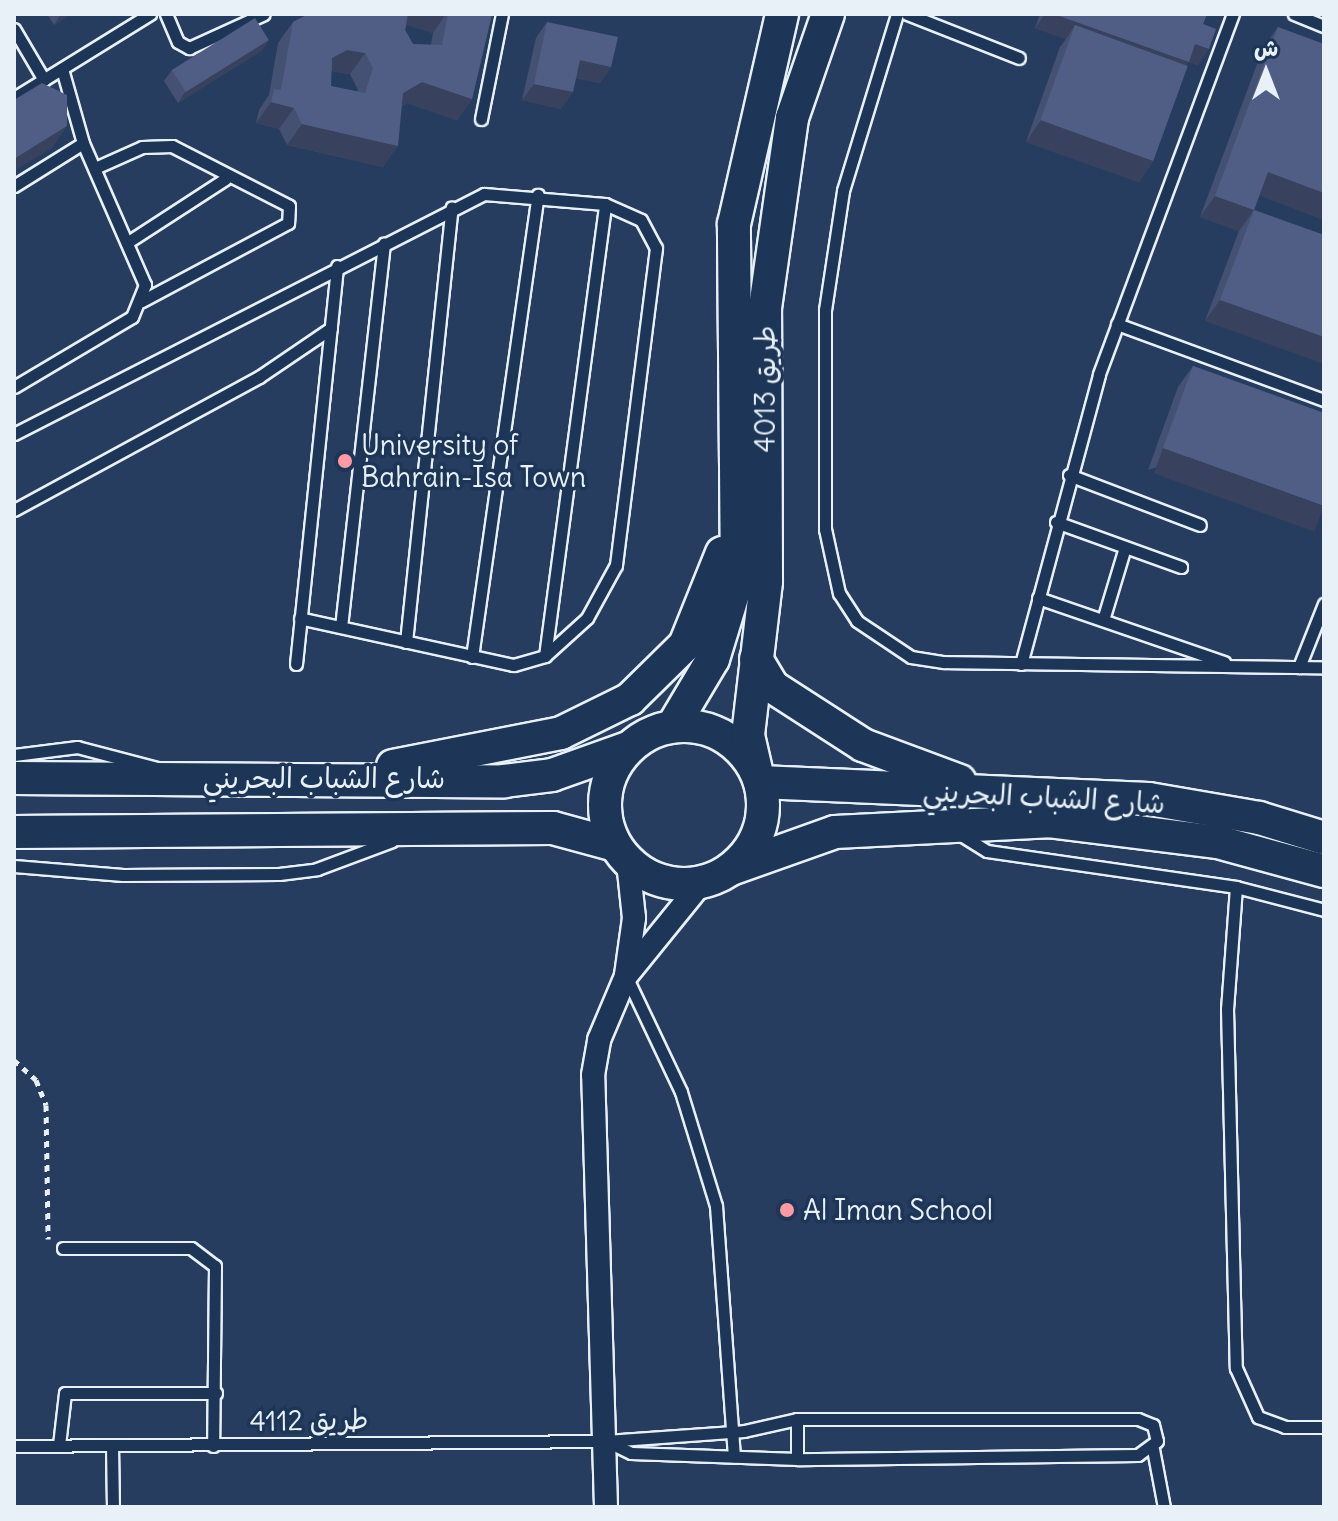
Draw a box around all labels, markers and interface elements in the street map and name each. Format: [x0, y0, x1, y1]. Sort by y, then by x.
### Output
north arrow [1226, 32, 1306, 112]
text: ش [1254, 34, 1278, 62]
street label: طريق 4013 [748, 325, 782, 453]
place label: University of Bahrain-Isa Town [361, 428, 586, 494]
marker: University of Bahrain-Isa Town [336, 452, 354, 470]
street label: شارع الشباب البحريني [203, 761, 445, 795]
street label: شارع الشباب البحريني [922, 774, 1166, 820]
place label: Al Iman School [803, 1193, 993, 1227]
marker: Al Iman School [778, 1201, 796, 1219]
street label: طريق 4112 [249, 1402, 369, 1438]

